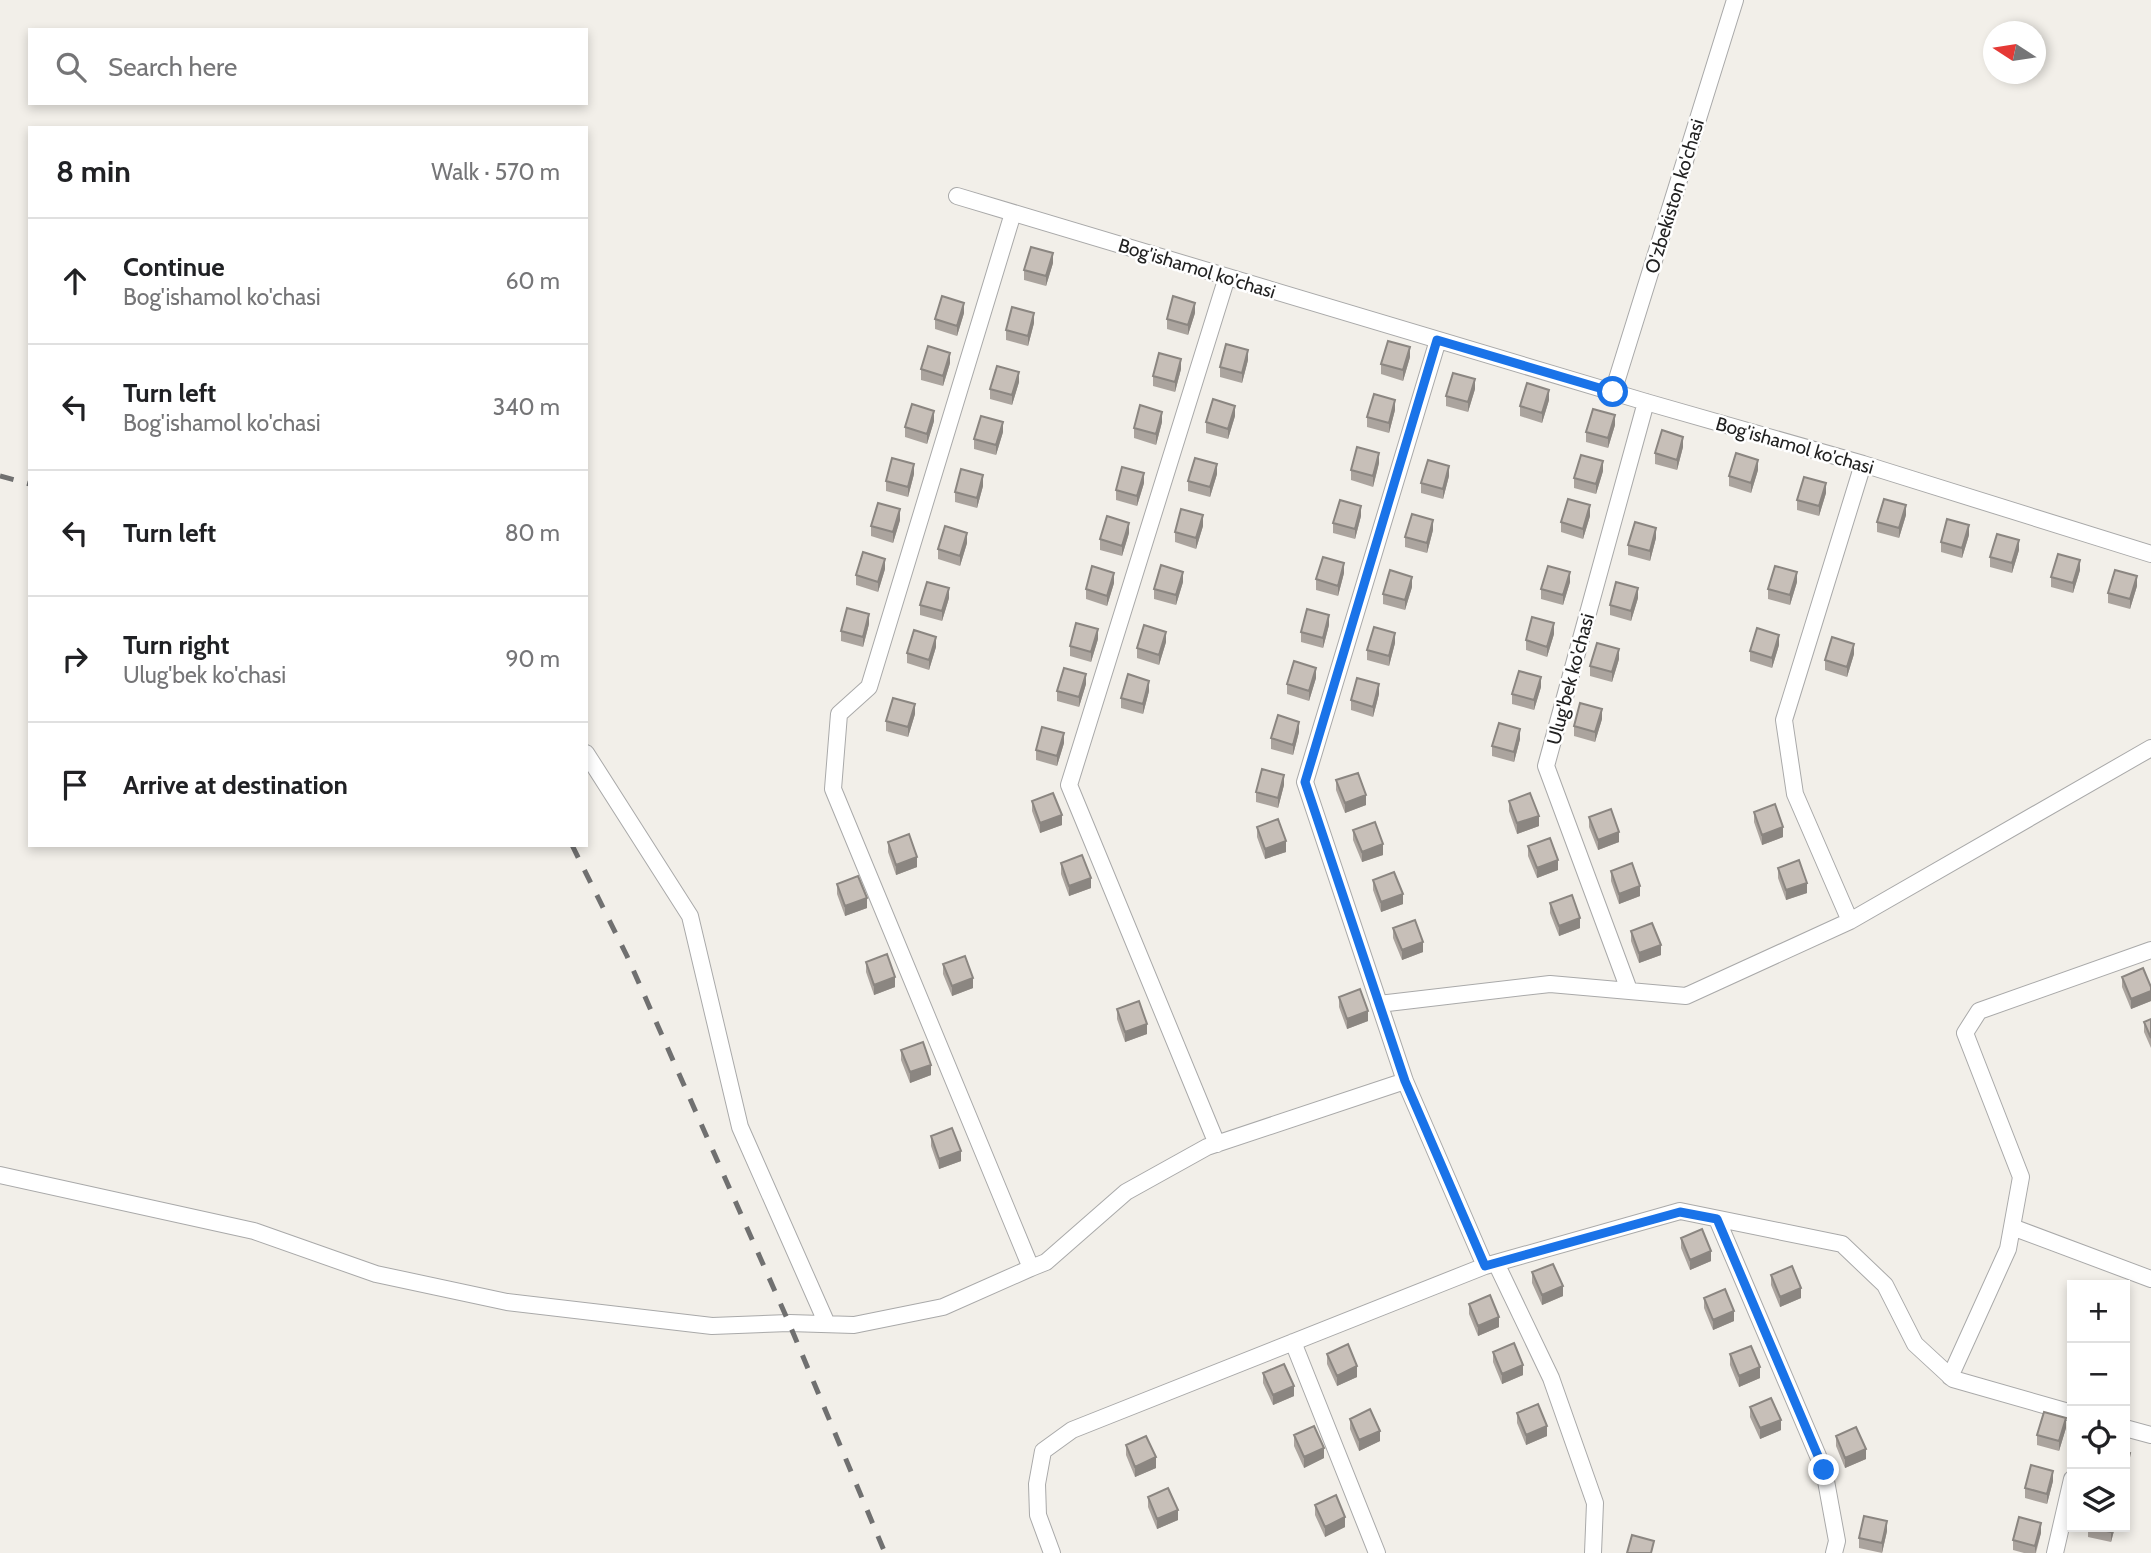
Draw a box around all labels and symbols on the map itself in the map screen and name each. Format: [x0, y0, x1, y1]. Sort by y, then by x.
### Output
north arrow [1983, 21, 2046, 84]
street label: O'zbekiston ko'chasi [1640, 116, 1709, 276]
street label: Bog'ishamol ko'chasi [1115, 234, 1278, 303]
route start [1597, 376, 1628, 407]
street label: Bog'ishamol ko'chasi [1713, 412, 1876, 479]
street label: Ulug'bek ko'chasi [1542, 611, 1599, 747]
route end [1808, 1454, 1839, 1485]

